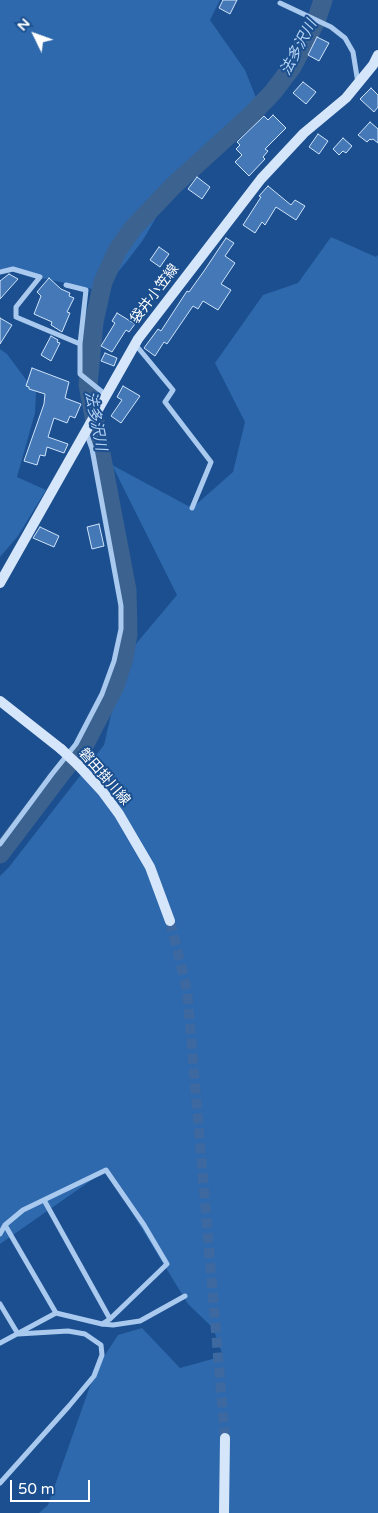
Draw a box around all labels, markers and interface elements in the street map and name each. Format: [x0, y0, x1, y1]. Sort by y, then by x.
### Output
north arrow [10, 10, 60, 60]
text: N [13, 15, 34, 34]
water label: 法多沢川 [277, 17, 321, 79]
street label: 袋井小笠線 [127, 261, 183, 327]
water label: 法多沢川 [80, 390, 110, 452]
street label: 磐田掛川線 [75, 745, 133, 809]
scale bar [12, 1470, 92, 1502]
text: 50 m [18, 1480, 55, 1498]

